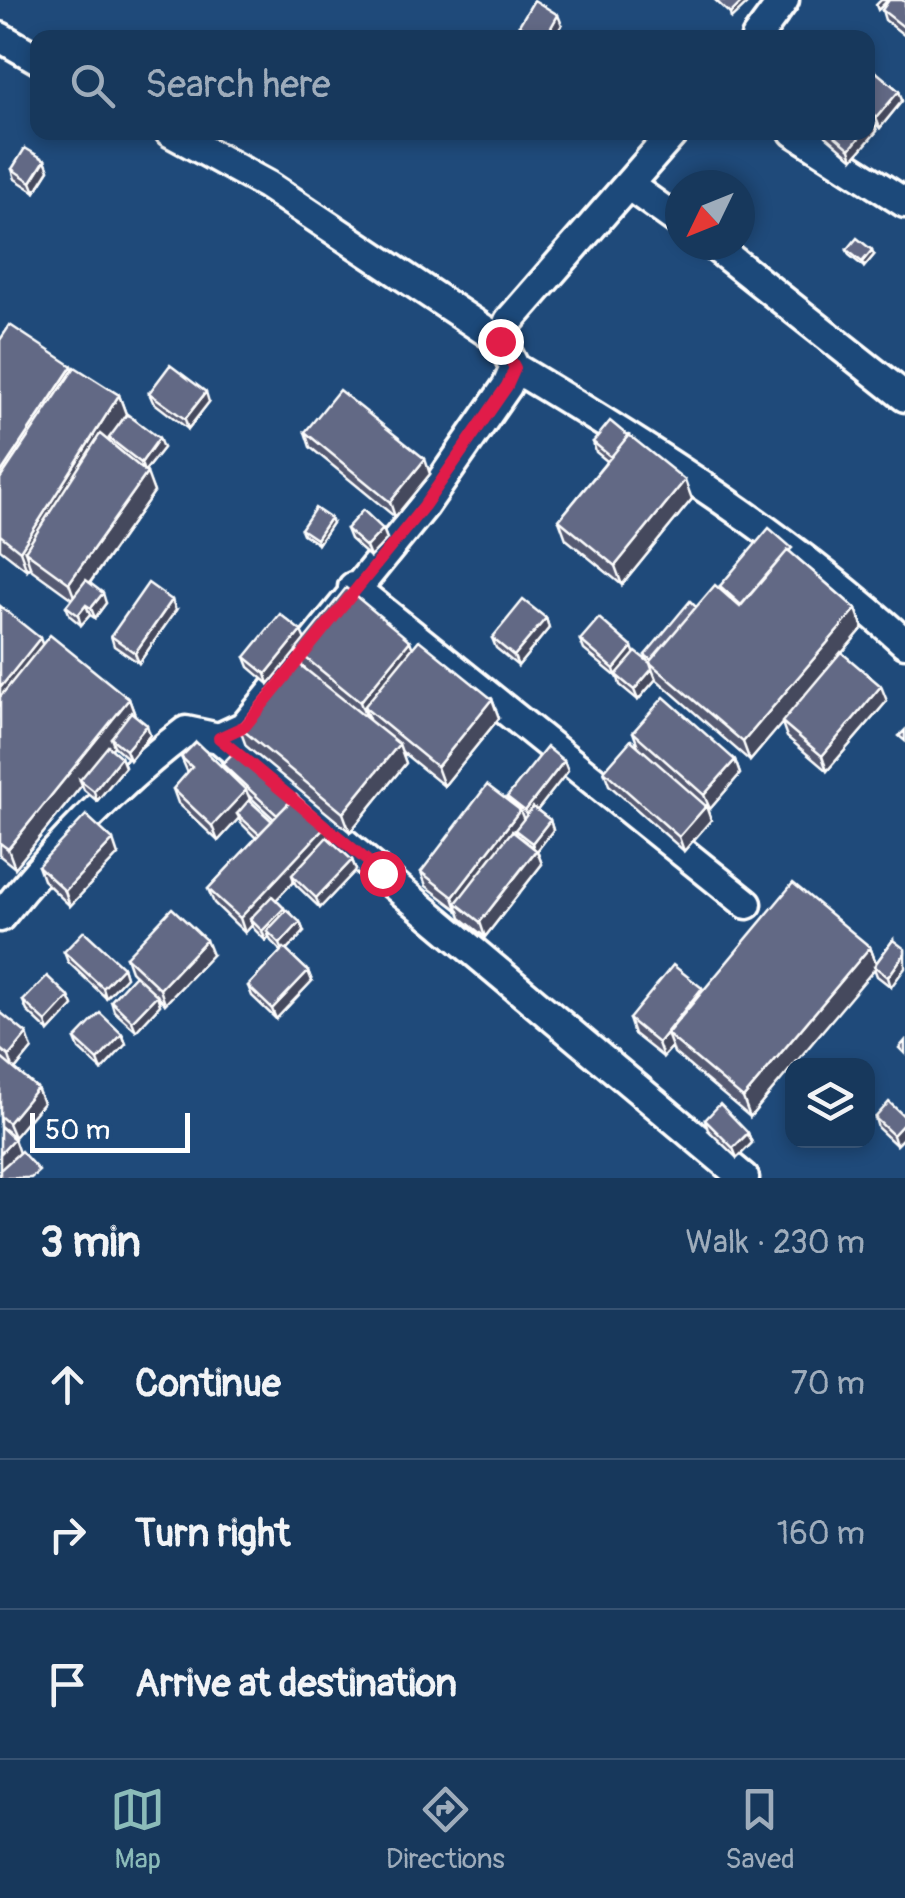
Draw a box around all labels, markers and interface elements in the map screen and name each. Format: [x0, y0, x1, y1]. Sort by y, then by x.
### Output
search box [30, 30, 875, 140]
icon: search [65, 58, 120, 113]
text: Search here [145, 61, 331, 109]
north arrow [665, 170, 755, 260]
route end [478, 319, 524, 365]
route start [360, 851, 406, 897]
map controls [785, 1058, 875, 1148]
button: layers [785, 1058, 875, 1148]
scale bar [30, 1108, 190, 1152]
text: 50 m [45, 1113, 110, 1148]
text: 3 min [40, 1217, 141, 1269]
text: Walk · 230 m [686, 1223, 865, 1263]
icon: ahead [40, 1357, 95, 1412]
text: Continue [135, 1360, 281, 1408]
text: 70 m [791, 1364, 865, 1404]
icon: right [40, 1507, 95, 1562]
text: Turn right [135, 1510, 290, 1558]
text: 160 m [777, 1514, 865, 1554]
icon: arrive [40, 1657, 95, 1712]
text: Arrive at destination [135, 1660, 457, 1708]
tab: Map [110, 1782, 165, 1877]
tab: Directions [386, 1782, 505, 1877]
tab: Saved [725, 1782, 795, 1877]

